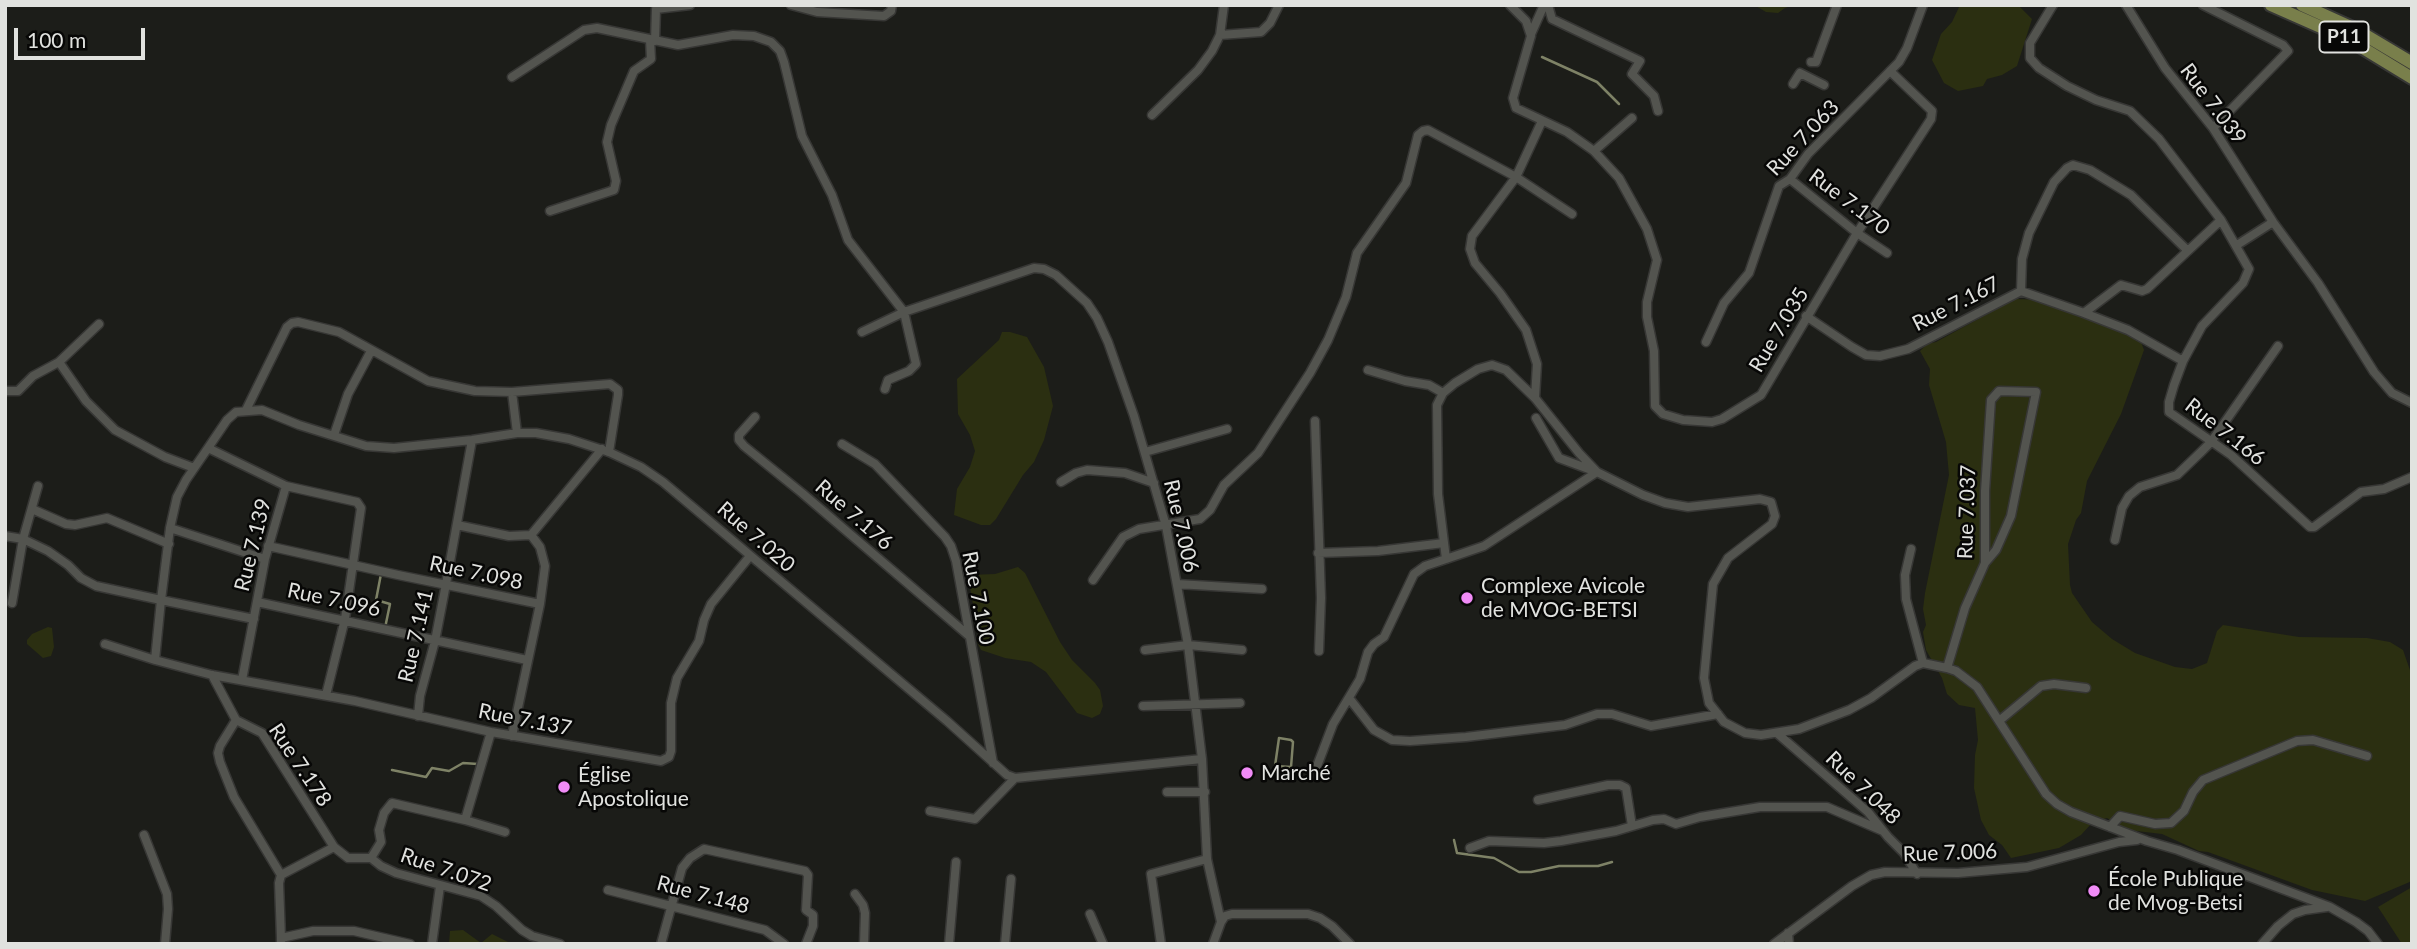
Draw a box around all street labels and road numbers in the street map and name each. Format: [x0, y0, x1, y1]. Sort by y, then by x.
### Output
road number: P11 [2320, 22, 2368, 52]
street label: Rue 7.039 [2174, 59, 2252, 149]
street label: Rue 7.063 [1762, 95, 1844, 181]
street label: Rue 7.170 [1804, 163, 1894, 241]
street label: Rue 7.167 [1908, 271, 2004, 337]
street label: Rue 7.035 [1744, 283, 1814, 377]
street label: Rue 7.166 [2180, 393, 2270, 471]
street label: Rue 7.037 [1953, 464, 1981, 560]
street label: Rue 7.176 [810, 474, 898, 556]
street label: Rue 7.006 [1158, 477, 1204, 575]
street label: Rue 7.139 [229, 496, 277, 594]
street label: Rue 7.020 [712, 496, 800, 578]
street label: Rue 7.100 [957, 549, 999, 647]
street label: Rue 7.098 [427, 551, 525, 595]
street label: Rue 7.096 [285, 578, 383, 622]
street label: Rue 7.141 [393, 587, 439, 685]
street label: Rue 7.137 [476, 699, 574, 741]
street label: Rue 7.178 [263, 719, 337, 811]
street label: Rue 7.048 [1820, 746, 1906, 830]
street label: Rue 7.006 [1902, 839, 1998, 867]
street label: Rue 7.072 [397, 843, 495, 897]
street label: Rue 7.148 [654, 871, 752, 919]

